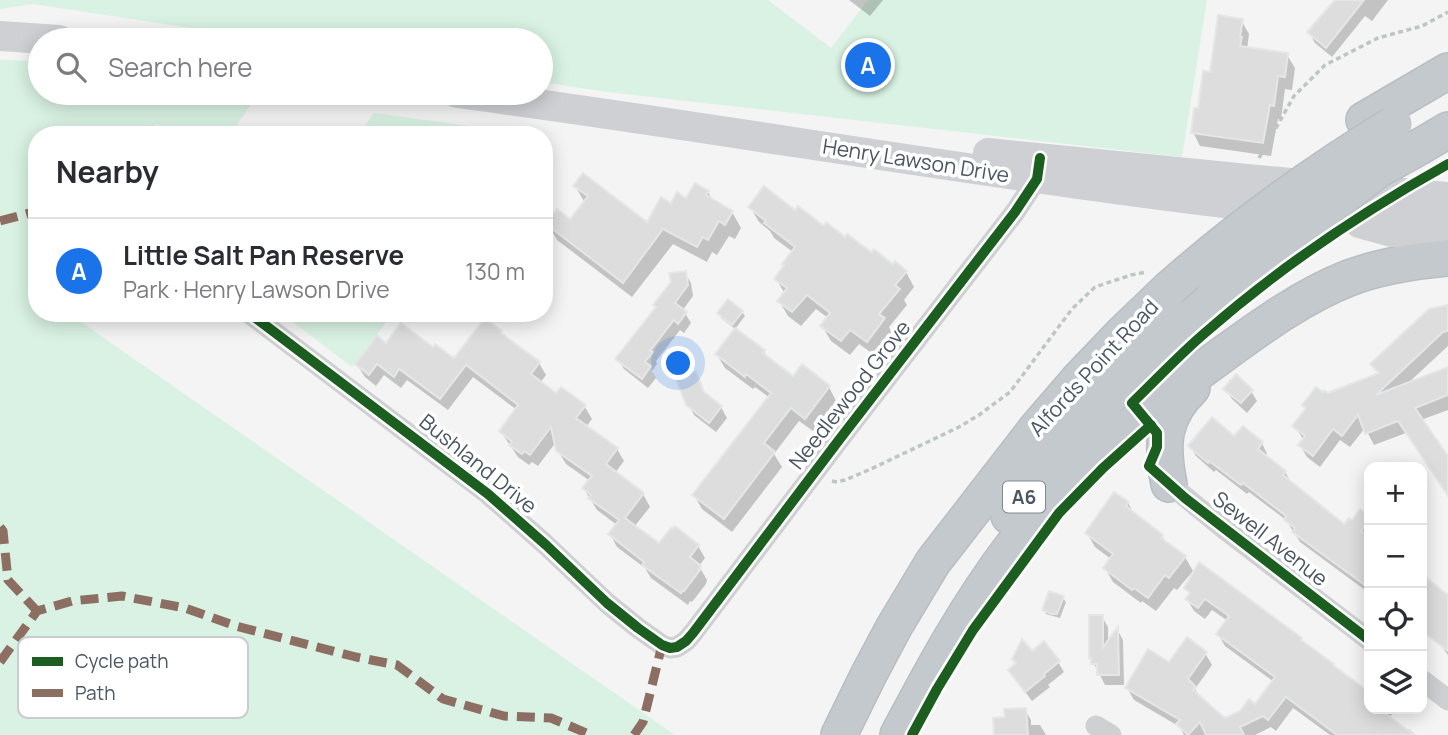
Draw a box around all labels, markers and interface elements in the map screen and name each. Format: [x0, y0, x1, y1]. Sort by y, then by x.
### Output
search box [28, 28, 553, 105]
pin: A [845, 39, 891, 91]
icon: search [52, 48, 90, 86]
text: Search here [108, 49, 253, 85]
street label: Henry Lawson Drive [821, 131, 1011, 189]
text: Nearby [56, 151, 159, 192]
text: Little Salt Pan Reserve [123, 237, 404, 273]
text: A [71, 255, 87, 287]
text: 130 m [465, 255, 525, 287]
text: Park · Henry Lawson Drive [123, 273, 390, 305]
street label: Alfords Point Road [1023, 293, 1164, 442]
street label: Needlewood Grove [782, 314, 916, 475]
your location [661, 346, 695, 380]
street label: Bushland Drive [414, 407, 543, 519]
map controls [1364, 462, 1427, 714]
button: + [1364, 462, 1427, 525]
road number: A6 [1003, 482, 1045, 512]
street label: Sewell Avenue [1207, 484, 1334, 592]
button: − [1364, 525, 1427, 588]
button: locate [1364, 588, 1427, 651]
legend [18, 637, 248, 718]
text: Cycle path [75, 648, 169, 674]
button: layers [1364, 651, 1427, 714]
text: Path [75, 680, 115, 706]

